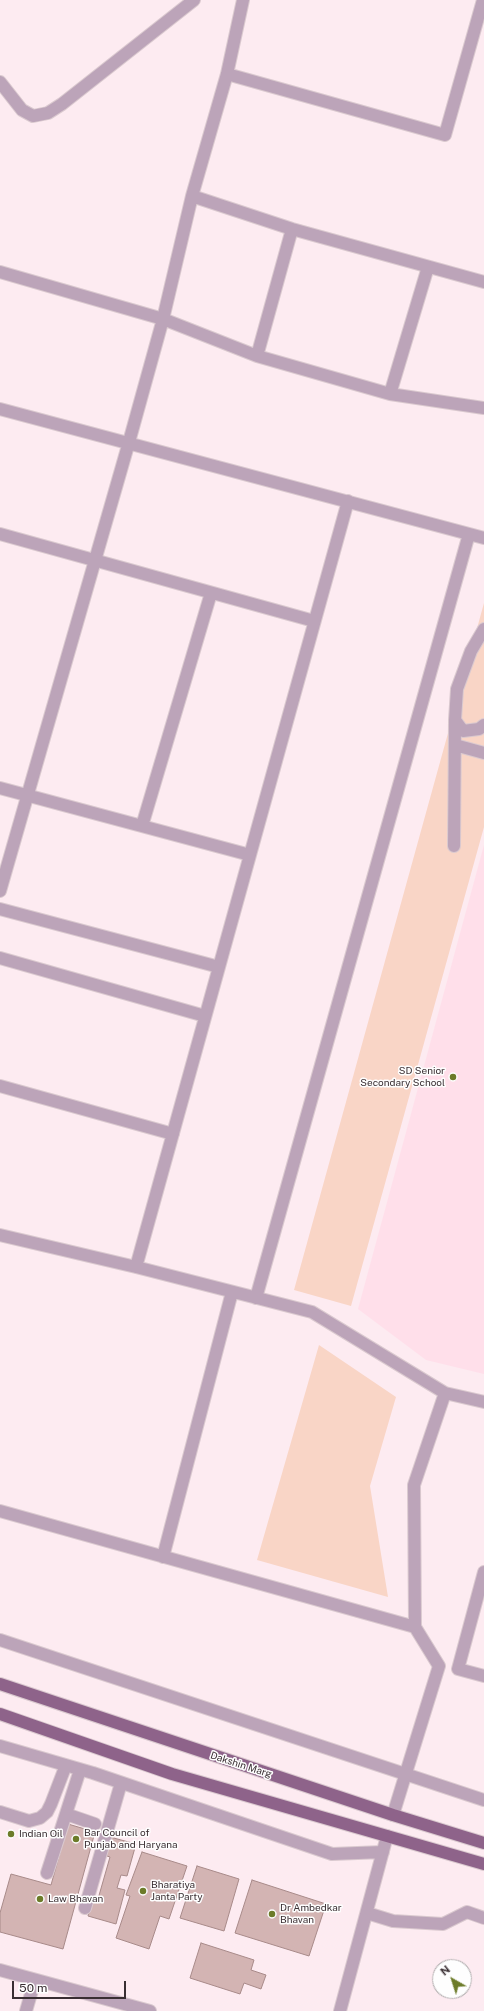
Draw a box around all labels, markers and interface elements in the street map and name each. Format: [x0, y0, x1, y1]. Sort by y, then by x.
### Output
place label: SD Senior Secondary School [360, 1065, 445, 1088]
marker: SD Senior Secondary School [448, 1072, 458, 1082]
street label: Dakshin Marg [209, 1749, 273, 1781]
place label: Bar Council of Punjab and Haryana [84, 1827, 177, 1850]
place label: Indian Oil [19, 1828, 63, 1840]
marker: Indian Oil [6, 1829, 16, 1839]
marker: Bar Council of Punjab and Haryana [71, 1834, 81, 1844]
place label: Bharatiya Janta Party [151, 1879, 203, 1902]
marker: Bharatiya Janta Party [138, 1886, 148, 1896]
place label: Law Bhavan [48, 1893, 103, 1905]
marker: Law Bhavan [35, 1894, 45, 1904]
place label: Dr Ambedkar Bhavan [280, 1902, 342, 1926]
marker: Dr Ambedkar Bhavan [267, 1909, 277, 1919]
north arrow [432, 1959, 472, 1999]
text: N [438, 1963, 452, 1978]
scale bar [14, 1973, 128, 1999]
text: 50 m [19, 1981, 47, 1995]

